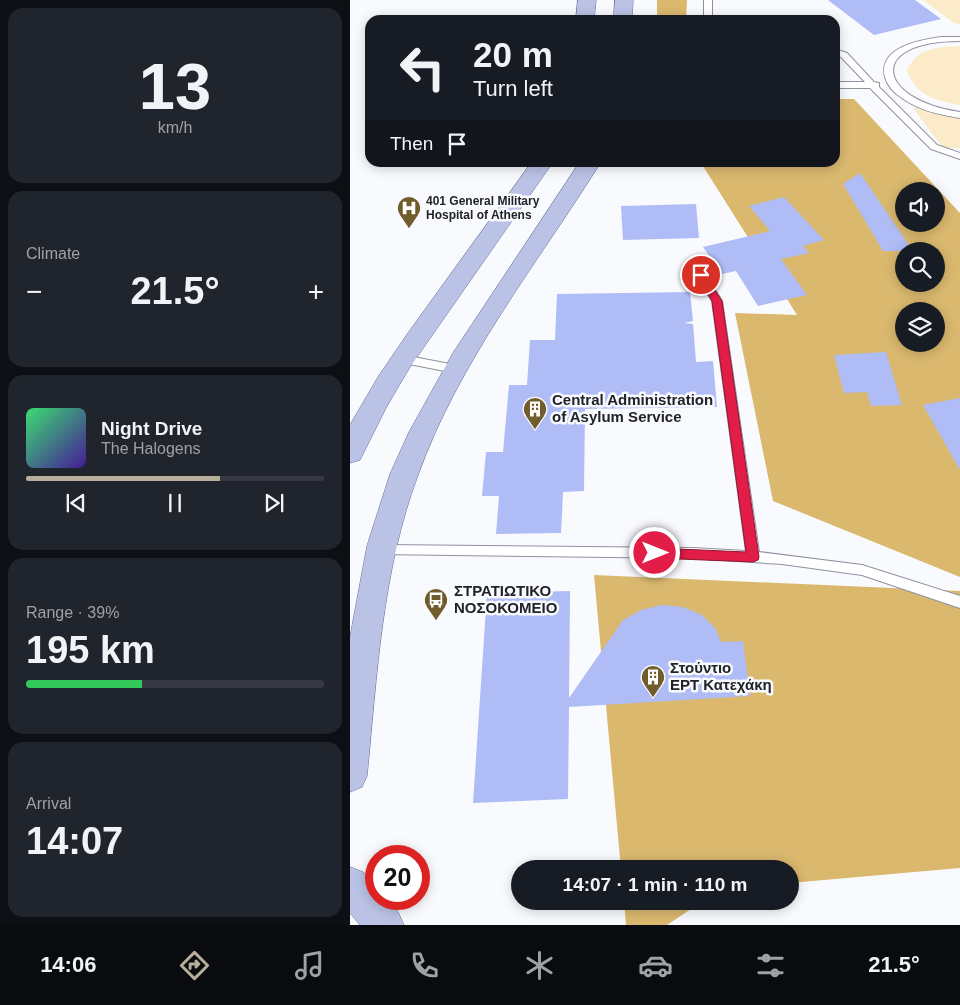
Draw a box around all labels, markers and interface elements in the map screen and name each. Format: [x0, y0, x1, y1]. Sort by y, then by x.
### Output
icon: left [390, 35, 455, 100]
text: 20 m [473, 35, 553, 74]
text: 13 [139, 50, 211, 123]
text: Turn left [473, 76, 553, 101]
text: km/h [158, 119, 192, 136]
icon: arrive [443, 130, 471, 158]
text: Then [390, 133, 433, 154]
map controls [895, 182, 945, 352]
button: sound [895, 182, 945, 232]
place label: 401 General Military Hospital of Athens [426, 194, 540, 222]
hospital icon: 401 General Military Hospital of Athens [396, 195, 422, 229]
button: search [895, 242, 945, 292]
text: Climate [26, 245, 80, 262]
pin [680, 254, 722, 296]
icon: arrive [687, 261, 715, 289]
text: 21.5° [130, 270, 220, 312]
text: − [26, 276, 42, 307]
text: + [308, 276, 324, 307]
button: layers [895, 302, 945, 352]
place label: Central Administration of Asylum Service [552, 391, 713, 425]
building icon: Central Administration of Asylum Service [522, 396, 548, 430]
text: Night Drive [101, 418, 202, 439]
text: The Halogens [101, 440, 201, 457]
icon: previous [62, 489, 90, 517]
icon: pause [161, 489, 189, 517]
icon: next [260, 489, 288, 517]
position arrow [628, 526, 680, 578]
place label: ΣΤΡΑΤΙΩΤΙΚΟ ΝΟΣΟΚΟΜΕΙΟ [454, 582, 558, 616]
bus stop icon: ΣΤΡΑΤΙΩΤΙΚΟ ΝΟΣΟΚΟΜΕΙΟ [423, 587, 449, 621]
text: Range · 39% [26, 604, 119, 621]
text: 195 km [26, 629, 155, 671]
place label: Στούντιο ΕΡΤ Κατεχάκη [670, 659, 772, 693]
building icon: Στούντιο ΕΡΤ Κατεχάκη [640, 664, 666, 698]
text: Arrival [26, 795, 71, 812]
text: 14:07 [26, 820, 123, 862]
speed limit sign: 20 [365, 845, 430, 910]
text: 14:07 · 1 min · 110 m [563, 874, 747, 895]
icon: directions [177, 948, 212, 983]
icon: music [292, 948, 327, 983]
icon: phone [407, 948, 442, 983]
icon: climate [522, 948, 557, 983]
icon: car [638, 948, 673, 983]
icon: filters [753, 948, 788, 983]
text: 14:06 [40, 952, 96, 977]
text: 21.5° [868, 952, 920, 977]

